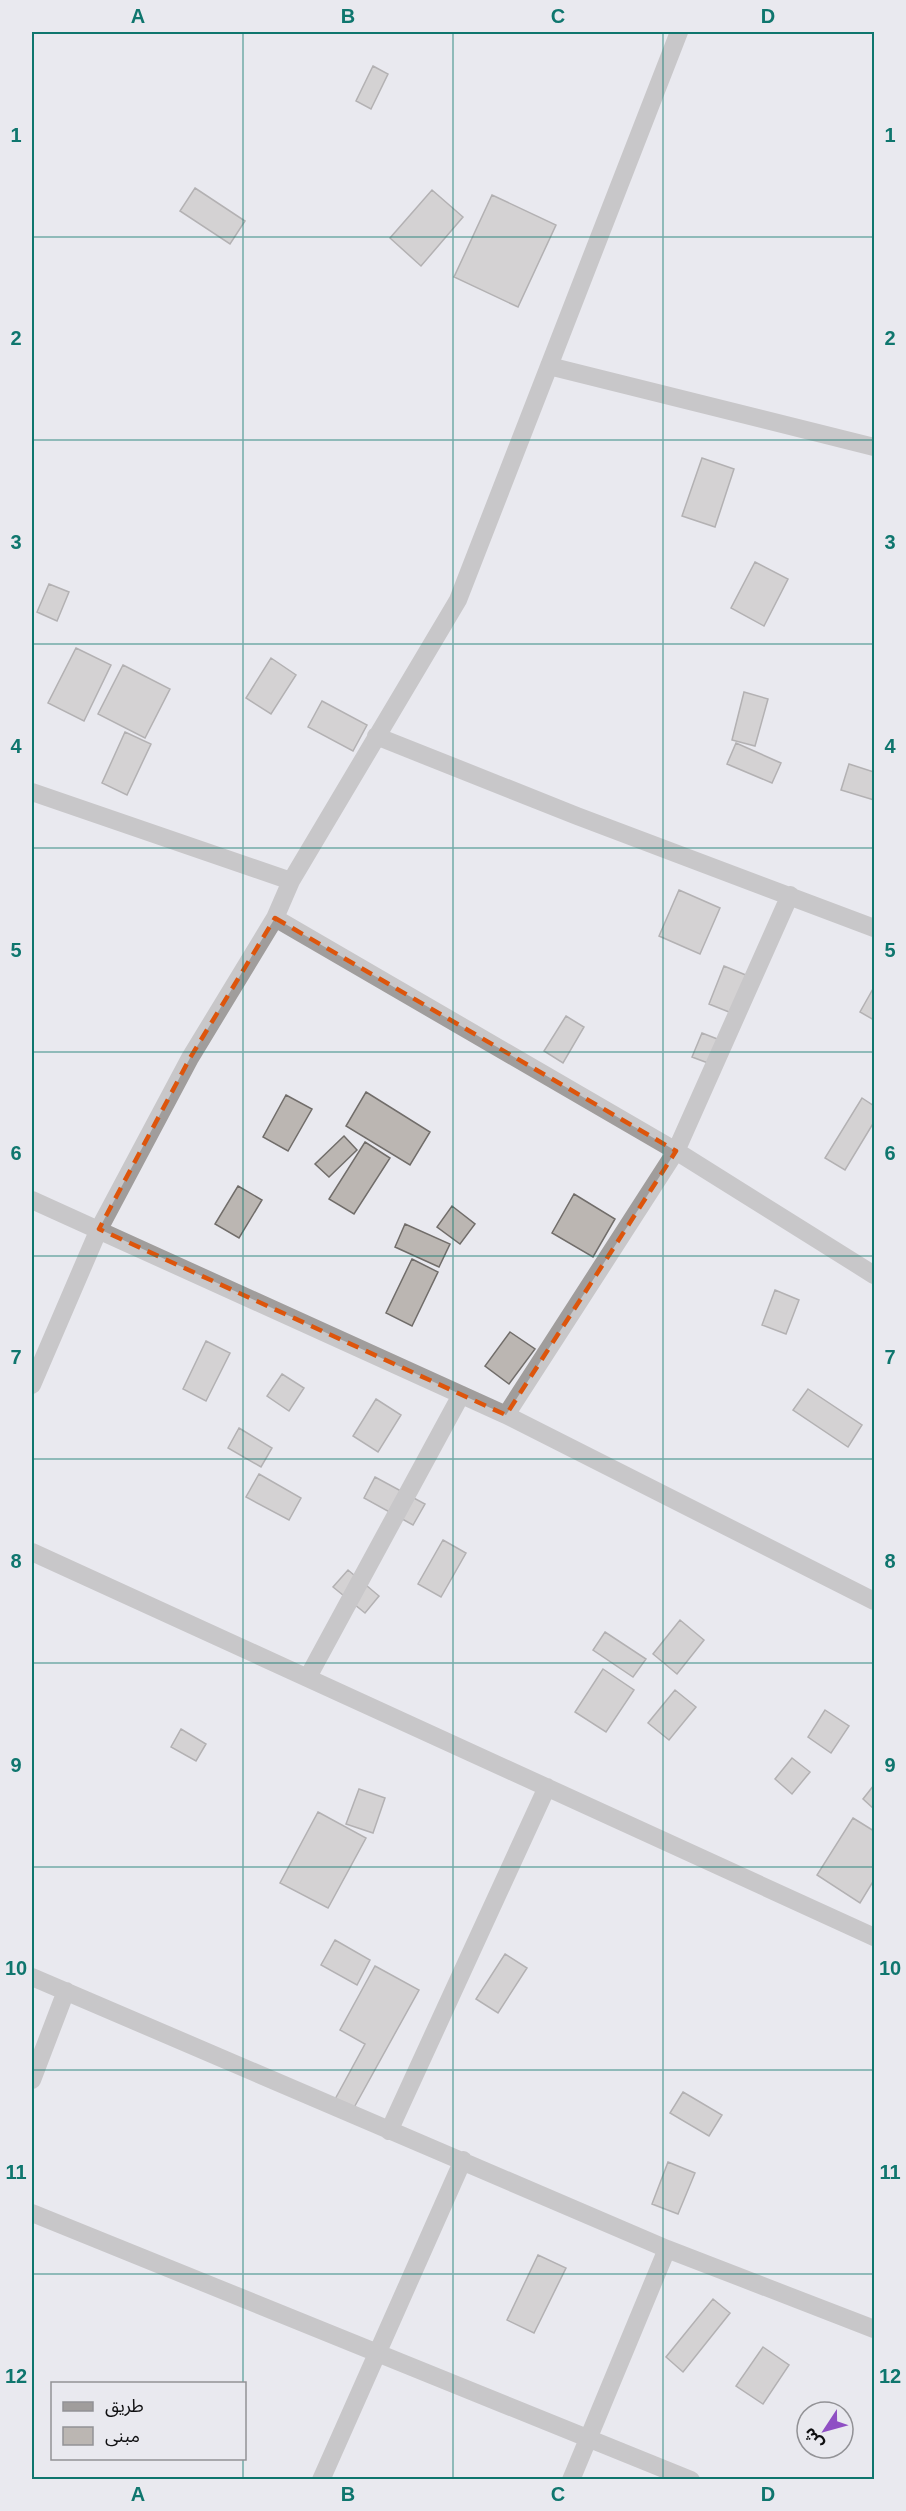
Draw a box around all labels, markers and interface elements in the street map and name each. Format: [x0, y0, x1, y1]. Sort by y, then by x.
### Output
text: A [131, 5, 145, 27]
text: B [341, 5, 355, 27]
text: C [551, 5, 565, 27]
text: D [761, 5, 775, 27]
text: 1 [10, 124, 22, 146]
text: 1 [884, 124, 896, 146]
text: 2 [10, 327, 22, 349]
text: 2 [884, 327, 896, 349]
text: 3 [10, 531, 22, 553]
text: 3 [884, 531, 896, 553]
text: 4 [10, 735, 22, 757]
text: 4 [884, 735, 896, 757]
text: 5 [10, 939, 22, 961]
text: 5 [884, 939, 896, 961]
text: 6 [10, 1142, 22, 1164]
text: 6 [884, 1142, 896, 1164]
text: 7 [10, 1346, 22, 1368]
text: 7 [884, 1346, 896, 1368]
text: 8 [10, 1550, 22, 1572]
text: 8 [884, 1550, 896, 1572]
text: 9 [10, 1754, 22, 1776]
text: 9 [884, 1754, 896, 1776]
text: 10 [5, 1957, 27, 1979]
text: 10 [879, 1957, 901, 1979]
text: 11 [5, 2161, 27, 2183]
text: 11 [879, 2161, 901, 2183]
text: 12 [5, 2365, 27, 2387]
text: 12 [879, 2365, 901, 2387]
legend [51, 2382, 246, 2460]
text: طريق [105, 2396, 144, 2417]
north arrow [795, 2400, 855, 2460]
text: ش [800, 2424, 827, 2452]
text: مبنى [105, 2426, 140, 2447]
text: A [131, 2483, 145, 2505]
text: B [341, 2483, 355, 2505]
text: C [551, 2483, 565, 2505]
text: D [761, 2483, 775, 2505]

